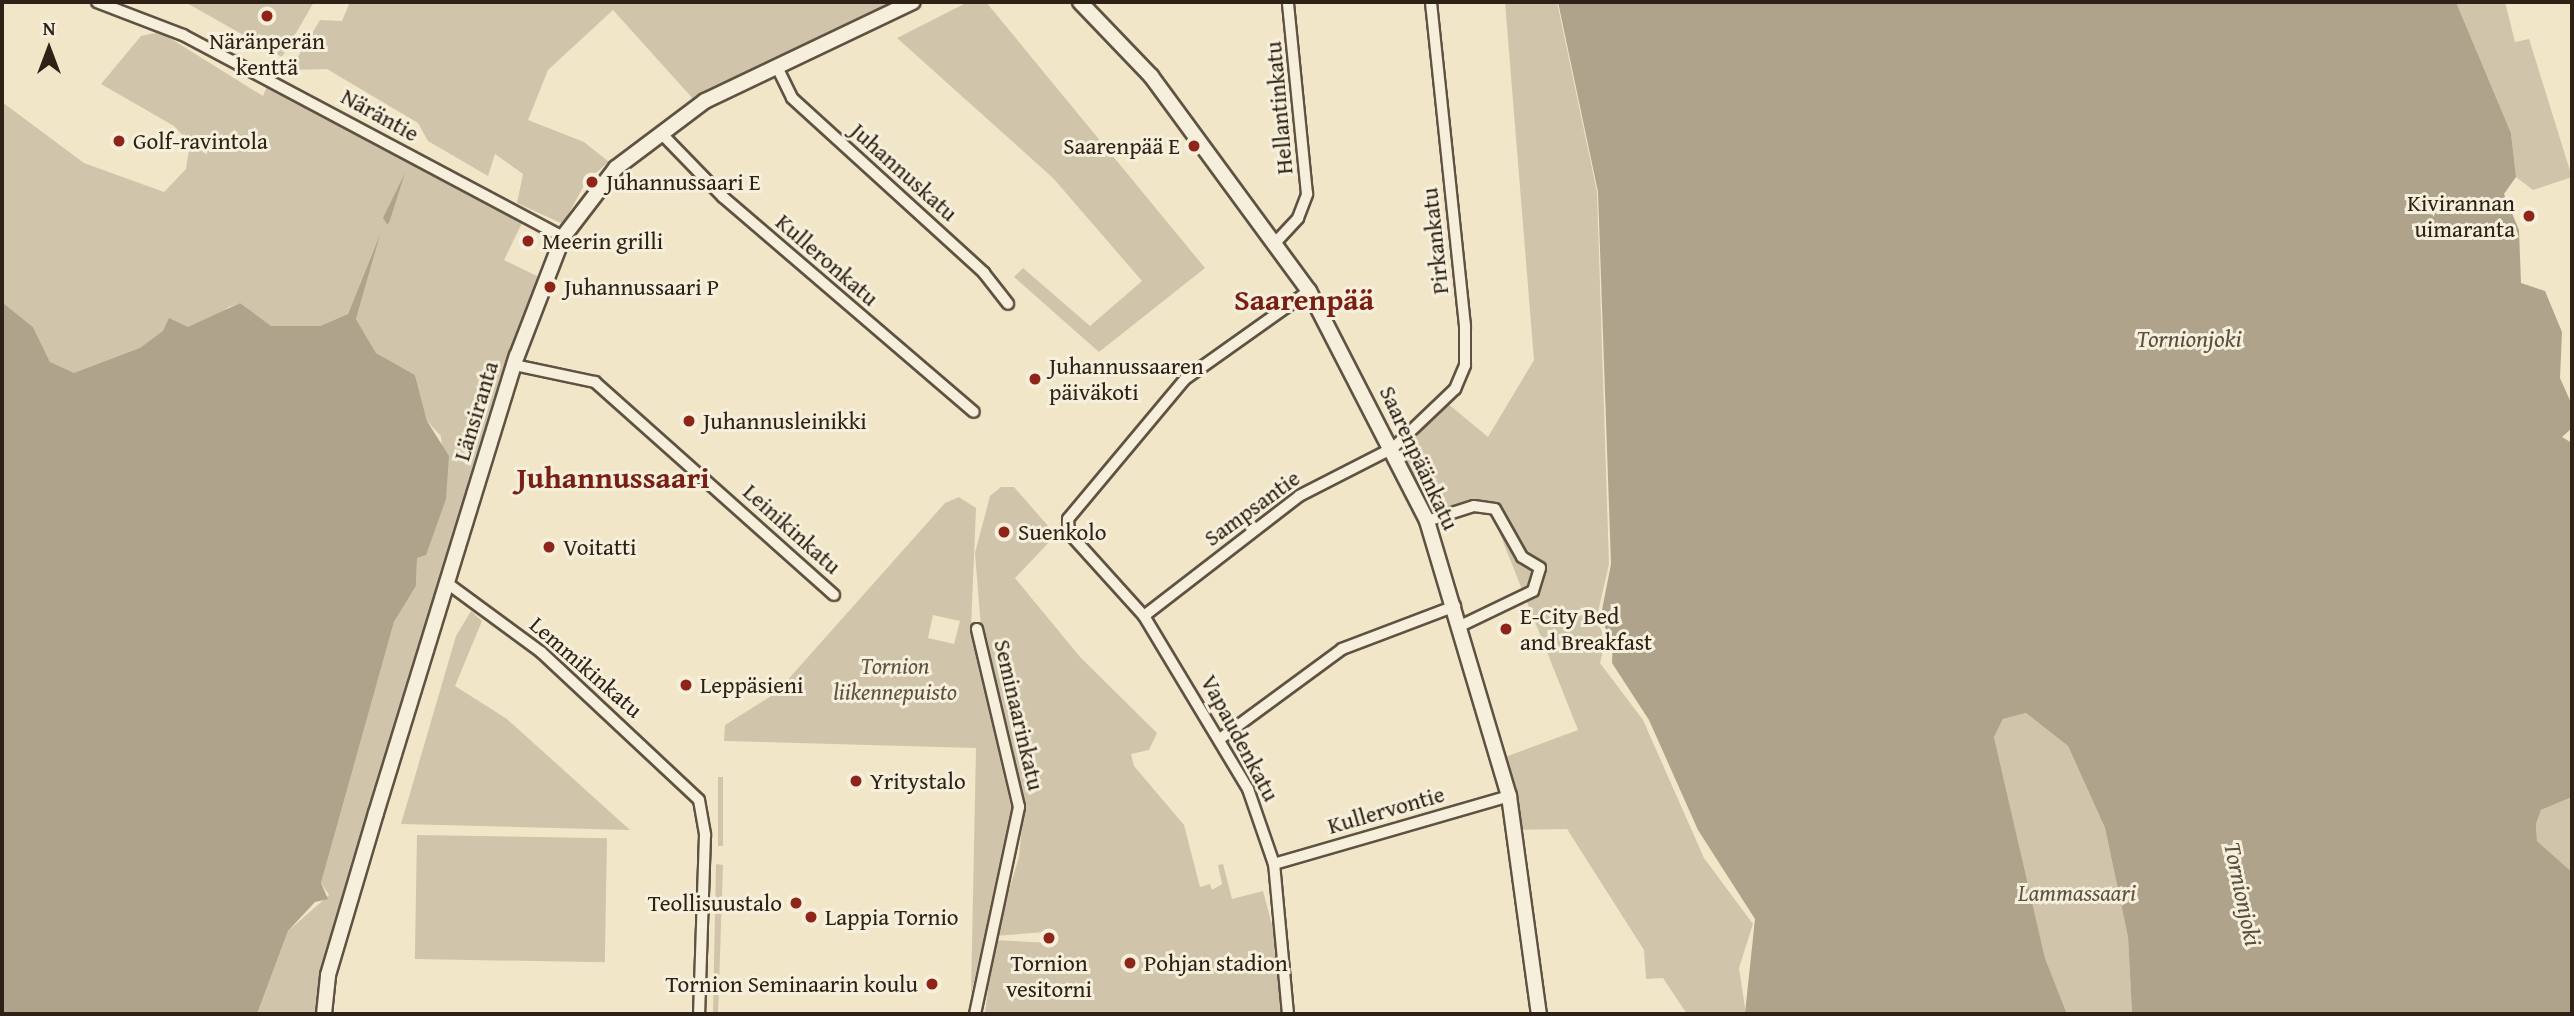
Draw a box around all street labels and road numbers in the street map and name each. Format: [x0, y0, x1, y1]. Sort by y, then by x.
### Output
street label: Hellantinkatu [1259, 40, 1299, 176]
street label: Näräntie [336, 82, 424, 148]
street label: Juhannuskatu [845, 117, 963, 227]
street label: Pirkankatu [1416, 186, 1454, 296]
street label: Kulleronkatu [770, 208, 884, 312]
street label: Länsiranta [448, 358, 504, 464]
street label: Saarenpäänkatu [1374, 381, 1464, 535]
street label: Sampsantie [1199, 464, 1305, 552]
street label: Leinikinkatu [737, 478, 847, 580]
street label: Lemmikinkatu [524, 611, 648, 723]
street label: Seminaarinkatu [988, 637, 1050, 793]
street label: Vapaudenkatu [1195, 670, 1285, 806]
street label: Kullervontie [1324, 780, 1448, 840]

